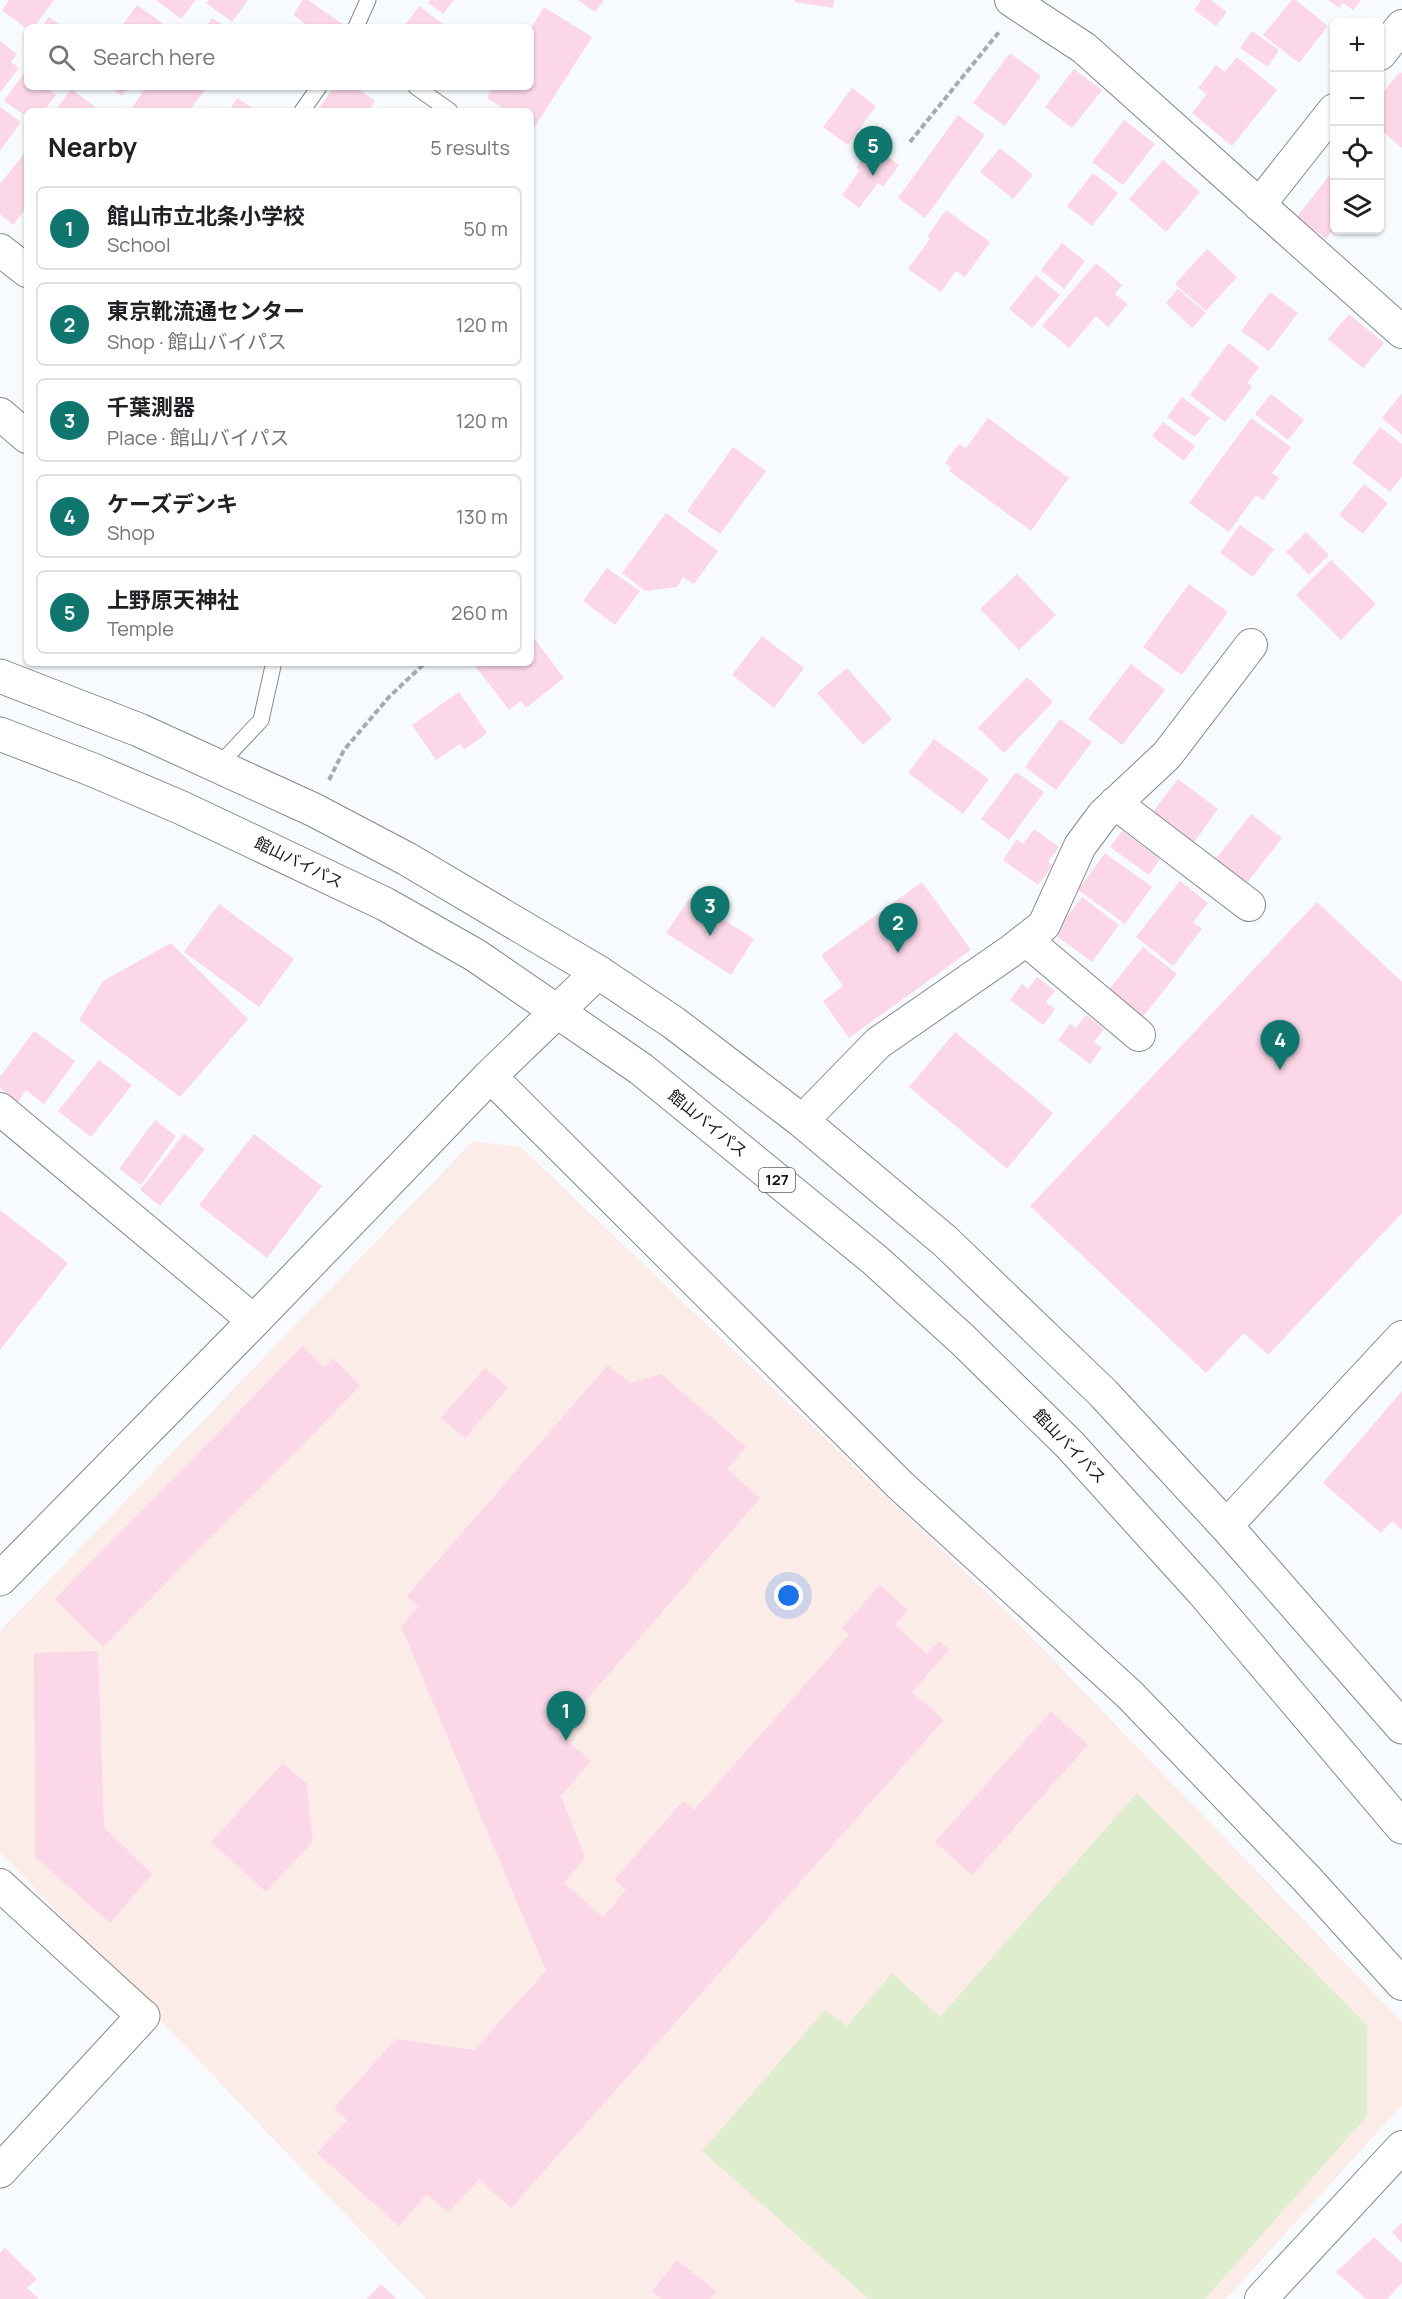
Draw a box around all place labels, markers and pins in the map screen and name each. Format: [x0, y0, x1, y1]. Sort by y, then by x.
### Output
pin: 5 [854, 126, 892, 176]
pin: 3 [690, 886, 730, 936]
pin: 2 [878, 904, 918, 953]
pin: 4 [1260, 1020, 1300, 1070]
pin: 1 [546, 1692, 586, 1741]

